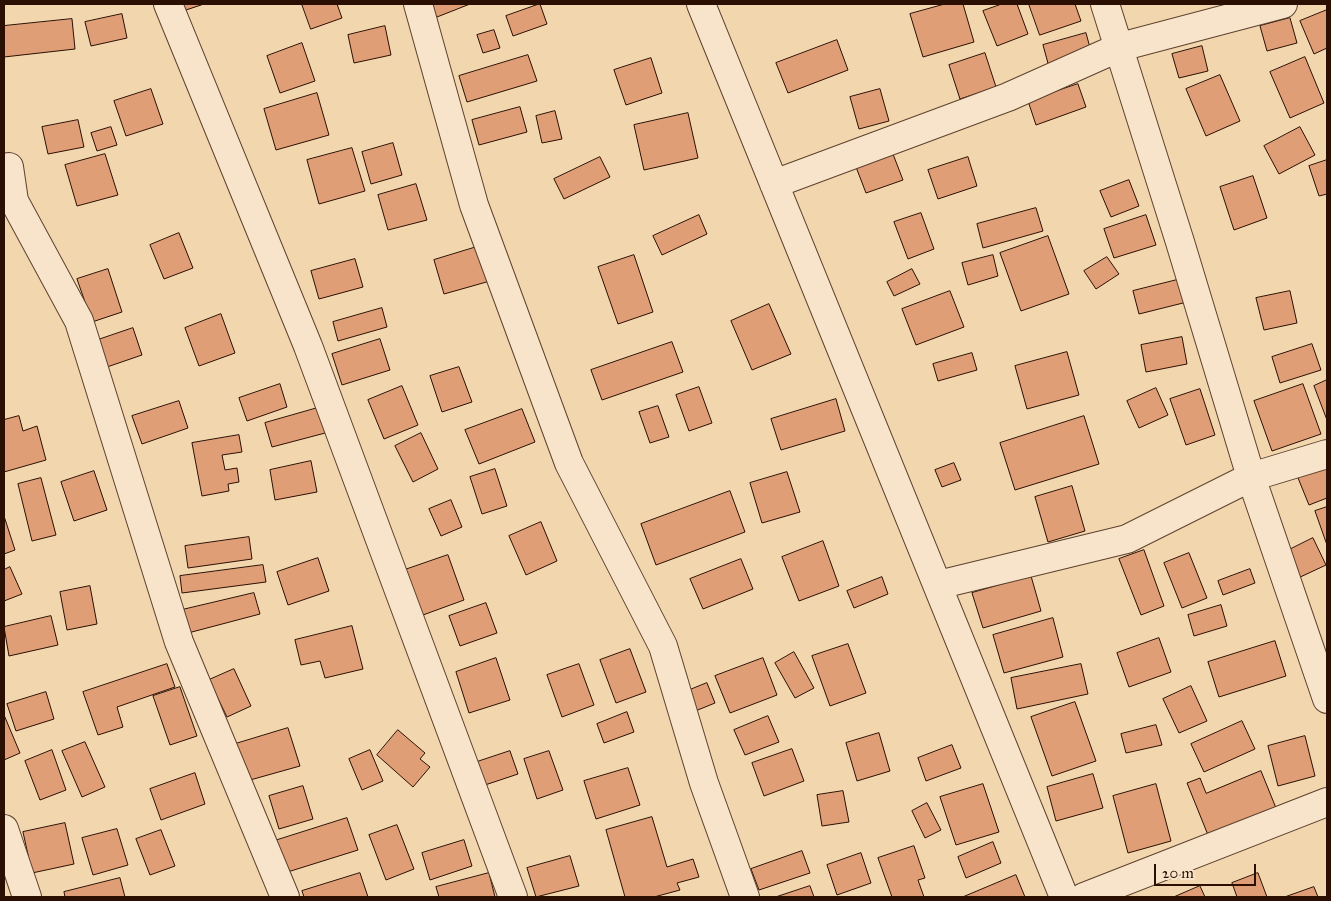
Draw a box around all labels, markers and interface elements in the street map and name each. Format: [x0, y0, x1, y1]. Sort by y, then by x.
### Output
scale bar [1156, 854, 1258, 886]
text: 20 m [1162, 864, 1194, 882]

